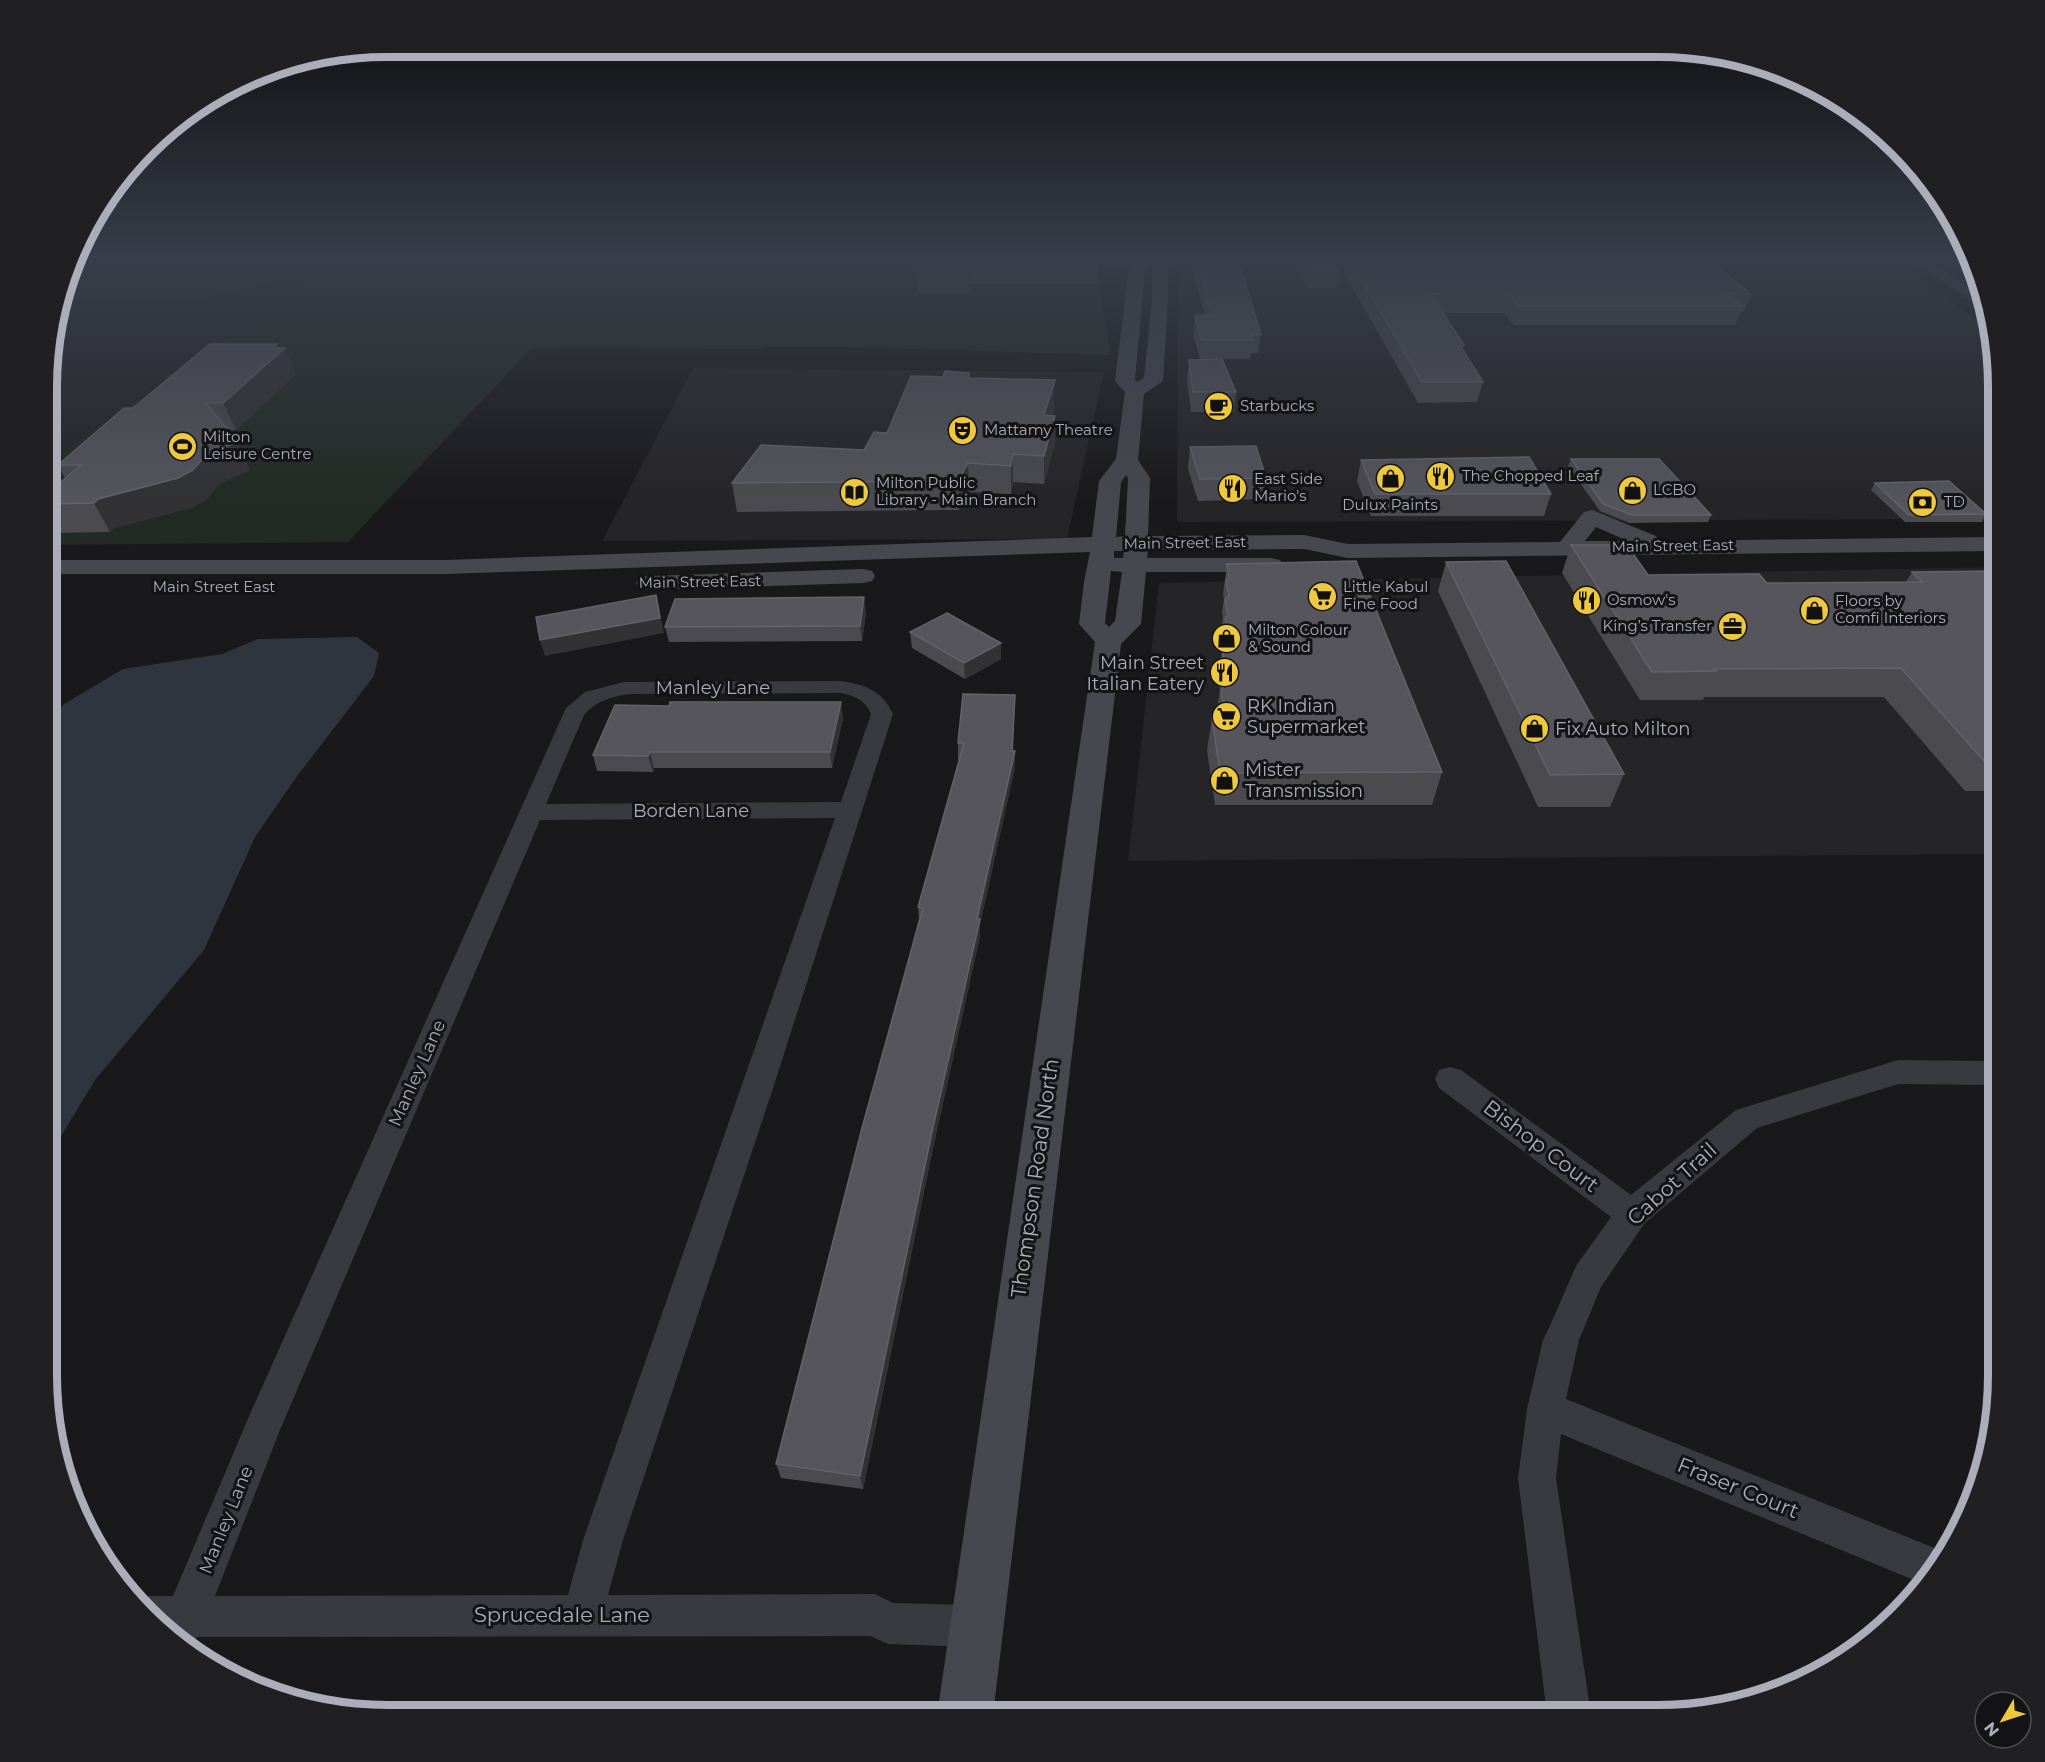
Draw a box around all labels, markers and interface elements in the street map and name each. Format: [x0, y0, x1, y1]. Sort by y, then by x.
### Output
cafe icon: Starbucks [1203, 390, 1235, 422]
place label: Starbucks [1240, 396, 1314, 415]
theatre icon: Mattamy Theatre [947, 414, 979, 446]
place label: Mattamy Theatre [984, 420, 1113, 439]
place label: Milton Leisure Centre [203, 427, 312, 463]
sports icon: Milton Leisure Centre [166, 430, 198, 462]
restaurant icon: The Chopped Leaf [1425, 460, 1457, 492]
shop icon: Dulux Paints [1374, 462, 1406, 494]
place label: The Chopped Leaf [1462, 466, 1600, 485]
place label: East Side Mario's [1254, 469, 1323, 505]
restaurant icon: East Side Mario's [1217, 472, 1249, 504]
place label: Milton Public Library - Main Branch [876, 473, 1036, 509]
shop icon: LCBO [1616, 474, 1648, 506]
library icon: Milton Public Library - Main Branch [839, 476, 871, 508]
place label: LCBO [1653, 480, 1696, 499]
bank icon: TD [1907, 486, 1939, 518]
place label: TD [1944, 492, 1965, 511]
place label: Dulux Paints [1342, 495, 1438, 514]
street label: Main Street East [1123, 532, 1247, 553]
street label: Main Street East [1611, 535, 1735, 556]
street label: Main Street East [638, 571, 762, 592]
street label: Main Street East [153, 577, 275, 596]
place label: Little Kabul Fine Food [1343, 577, 1428, 613]
supermarket icon: Little Kabul Fine Food [1306, 580, 1338, 612]
restaurant icon: Osmow's [1570, 584, 1602, 616]
place label: Osmow's [1607, 590, 1676, 609]
place label: Floors by Comfi Interiors [1835, 591, 1946, 627]
shop icon: Floors by Comfi Interiors [1798, 594, 1830, 626]
office icon: King’s Transfer [1717, 610, 1749, 642]
place label: King’s Transfer [1603, 616, 1712, 635]
place label: Milton Colour & Sound [1248, 620, 1349, 656]
shop icon: Milton Colour & Sound [1211, 623, 1243, 655]
place label: Main Street Italian Eatery [1087, 652, 1204, 695]
restaurant icon: Main Street Italian Eatery [1209, 657, 1241, 689]
street label: Manley Lane [656, 677, 770, 699]
place label: RK Indian Supermarket [1247, 695, 1366, 738]
supermarket icon: RK Indian Supermarket [1210, 700, 1242, 732]
shop icon: Fix Auto Milton [1518, 713, 1550, 745]
place label: Fix Auto Milton [1555, 718, 1691, 740]
place label: Mister Transmission [1245, 759, 1363, 802]
shop icon: Mister Transmission [1208, 764, 1240, 796]
street label: Borden Lane [633, 800, 749, 822]
street label: Manley Lane [384, 1016, 450, 1130]
street label: Thompson Road North [1005, 1057, 1064, 1299]
street label: Bishop Court [1479, 1094, 1604, 1197]
street label: Cabot Trail [1622, 1137, 1721, 1230]
street label: Fraser Court [1674, 1452, 1803, 1523]
street label: Manley Lane [194, 1463, 258, 1577]
street label: Sprucedale Lane [474, 1602, 650, 1627]
north arrow [1973, 1690, 2033, 1750]
text: N [1980, 1718, 2003, 1740]

